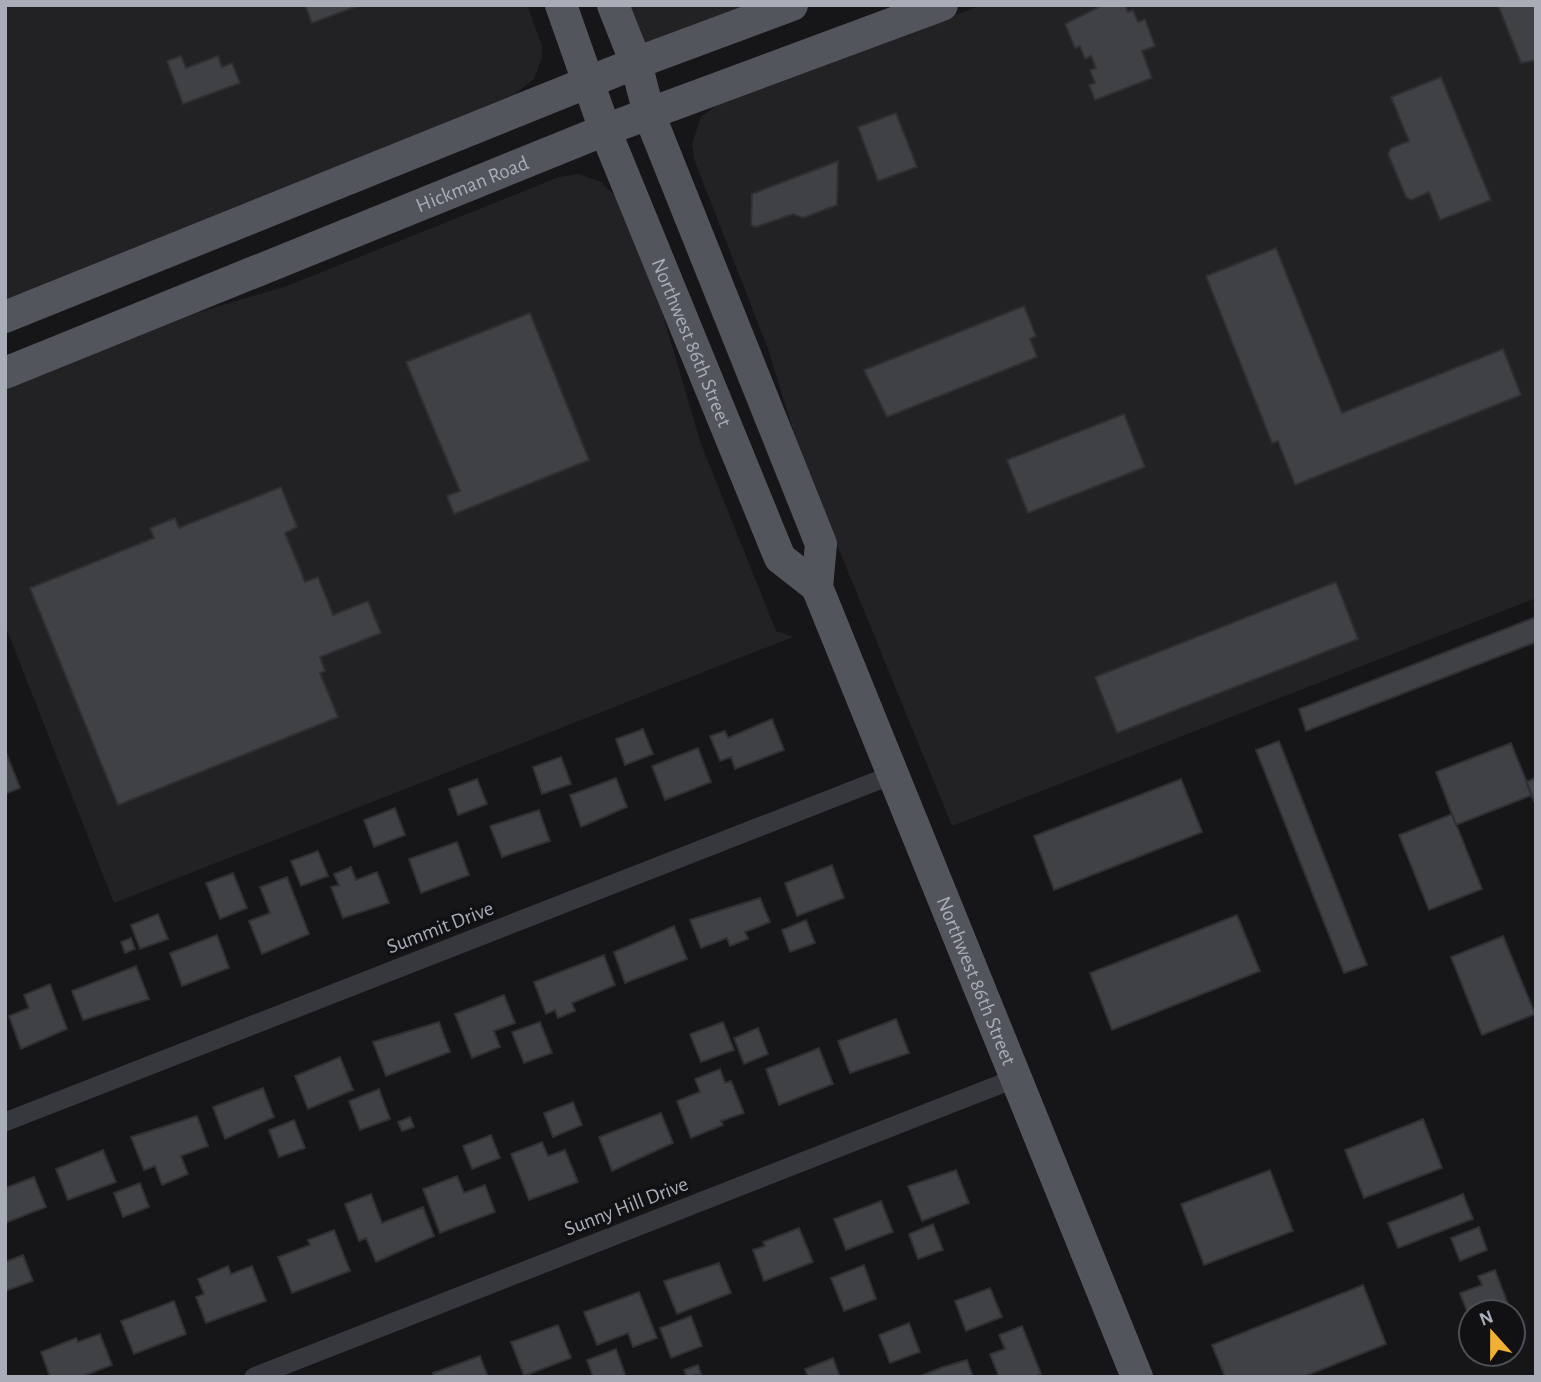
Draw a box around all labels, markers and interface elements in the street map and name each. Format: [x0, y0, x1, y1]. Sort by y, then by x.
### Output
street label: Hickman Road [413, 152, 532, 216]
street label: Northwest 86th Street [648, 255, 735, 430]
street label: Northwest 86th Street [932, 893, 1020, 1068]
street label: Summit Drive [384, 897, 497, 957]
street label: Sunny Hill Drive [561, 1173, 691, 1240]
north arrow [1457, 1298, 1527, 1368]
text: N [1477, 1307, 1496, 1330]

